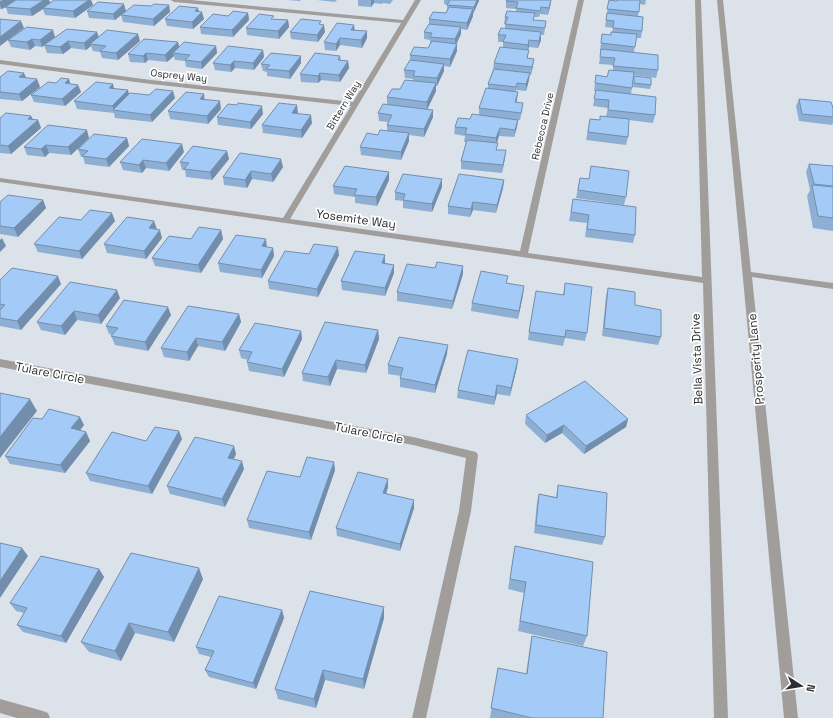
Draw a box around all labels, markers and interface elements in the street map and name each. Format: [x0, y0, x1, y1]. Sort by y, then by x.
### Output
street label: Osprey Way [150, 66, 208, 85]
street label: Bittern Way [324, 78, 363, 132]
street label: Rebecca Drive [528, 91, 557, 161]
street label: Yosemite Way [315, 205, 397, 233]
street label: Bella Vista Drive [687, 313, 707, 405]
street label: Prosperity Lane [744, 313, 768, 405]
street label: Tulare Circle [14, 358, 86, 388]
street label: Tulare Circle [333, 418, 405, 448]
north arrow [781, 666, 821, 706]
text: N [803, 683, 818, 693]

